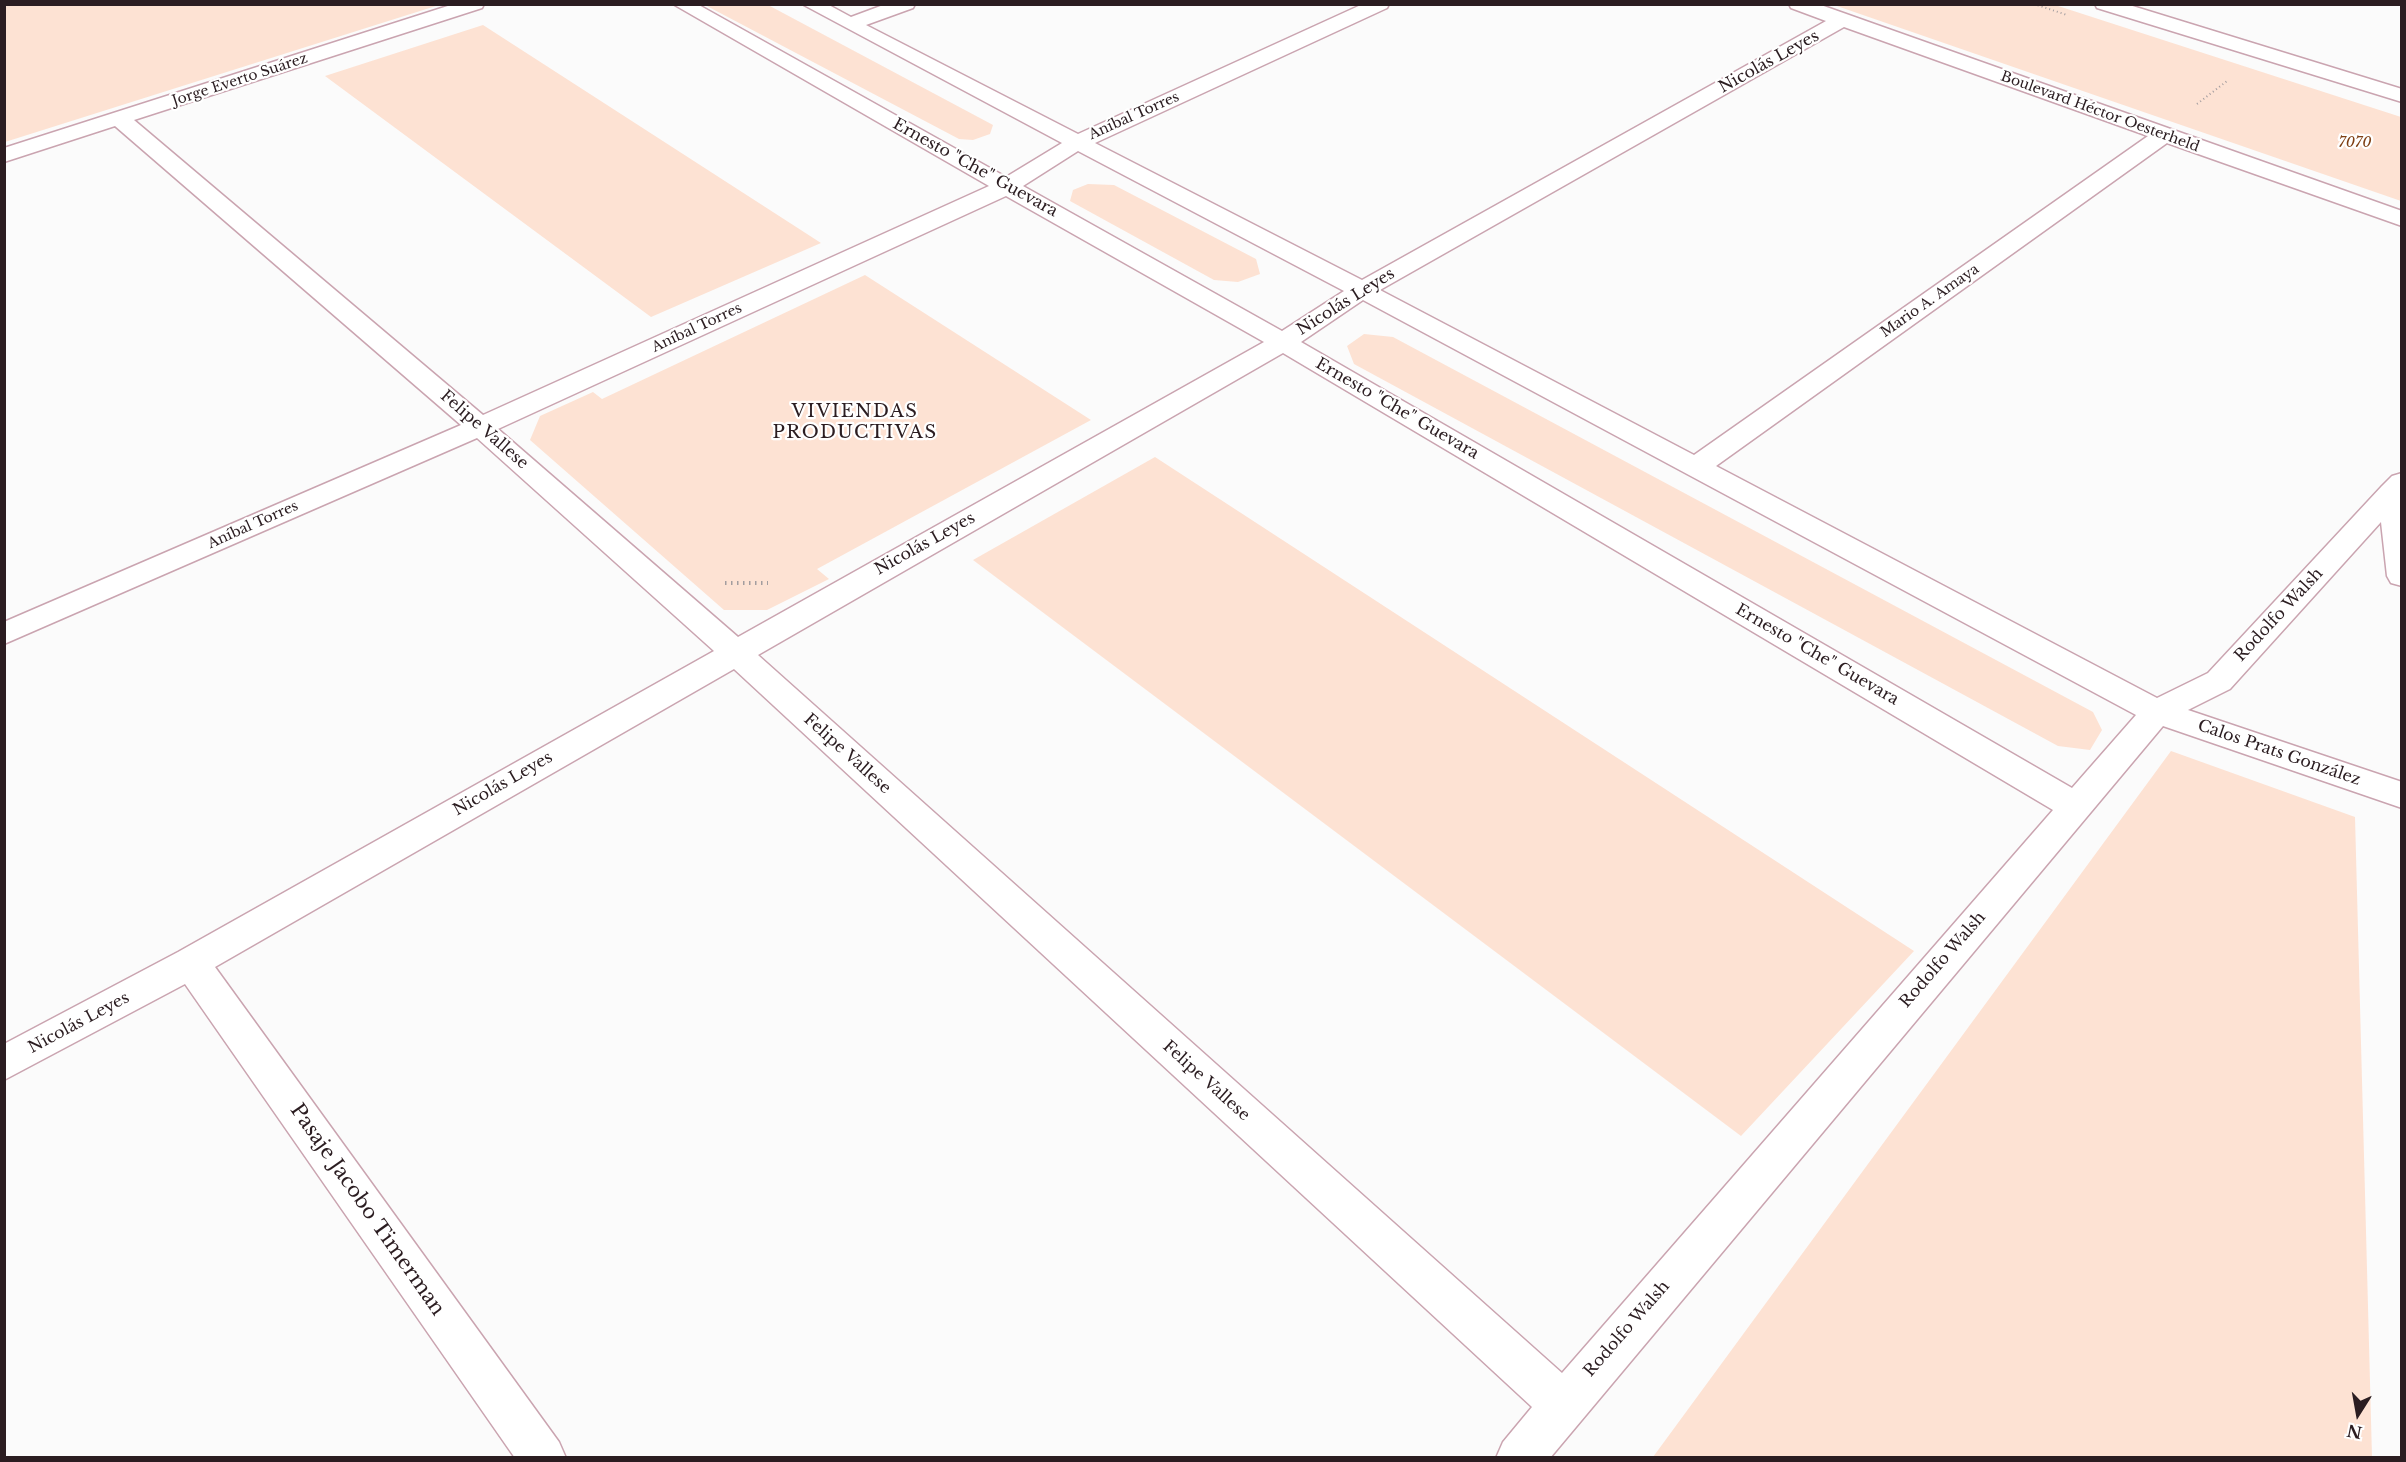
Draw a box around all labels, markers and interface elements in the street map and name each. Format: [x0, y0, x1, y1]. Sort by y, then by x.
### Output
street label: Nicolás Leyes [1716, 27, 1822, 97]
street label: Jorge Everto Suárez [170, 50, 310, 110]
street label: Boulevard Héctor Oesterheld [1998, 68, 2202, 156]
street label: Aníbal Torres [1086, 89, 1182, 143]
street label: Ernesto "Che" Guevara [889, 115, 1061, 221]
park label: 7070 [2338, 135, 2372, 151]
street label: Mario A. Amaya [1878, 261, 1982, 341]
street label: Nicolás Leyes [1294, 264, 1398, 340]
street label: Aníbal Torres [649, 300, 745, 356]
street label: Ernesto "Che" Guevara [1312, 354, 1482, 464]
street label: Felipe Vallese [436, 387, 532, 473]
district label: VIVIENDAS PRODUCTIVAS [772, 401, 938, 444]
street label: Aníbal Torres [205, 498, 301, 552]
street label: Nicolás Leyes [872, 509, 978, 579]
street label: Rodolfo Walsh [2231, 564, 2327, 666]
street label: Ernesto "Che" Guevara [1732, 600, 1902, 710]
street label: Felipe Vallese [800, 710, 894, 798]
street label: Calos Prats González [2195, 716, 2363, 790]
street label: Nicolás Leyes [450, 748, 556, 820]
street label: Rodolfo Walsh [1896, 908, 1990, 1012]
street label: Nicolás Leyes [25, 988, 133, 1058]
street label: Felipe Vallese [1159, 1037, 1253, 1125]
street label: Pasaje Jacobo Timerman [285, 1099, 449, 1321]
street label: Rodolfo Walsh [1580, 1277, 1674, 1381]
north arrow [2328, 1384, 2388, 1444]
text: N [2345, 1420, 2364, 1443]

